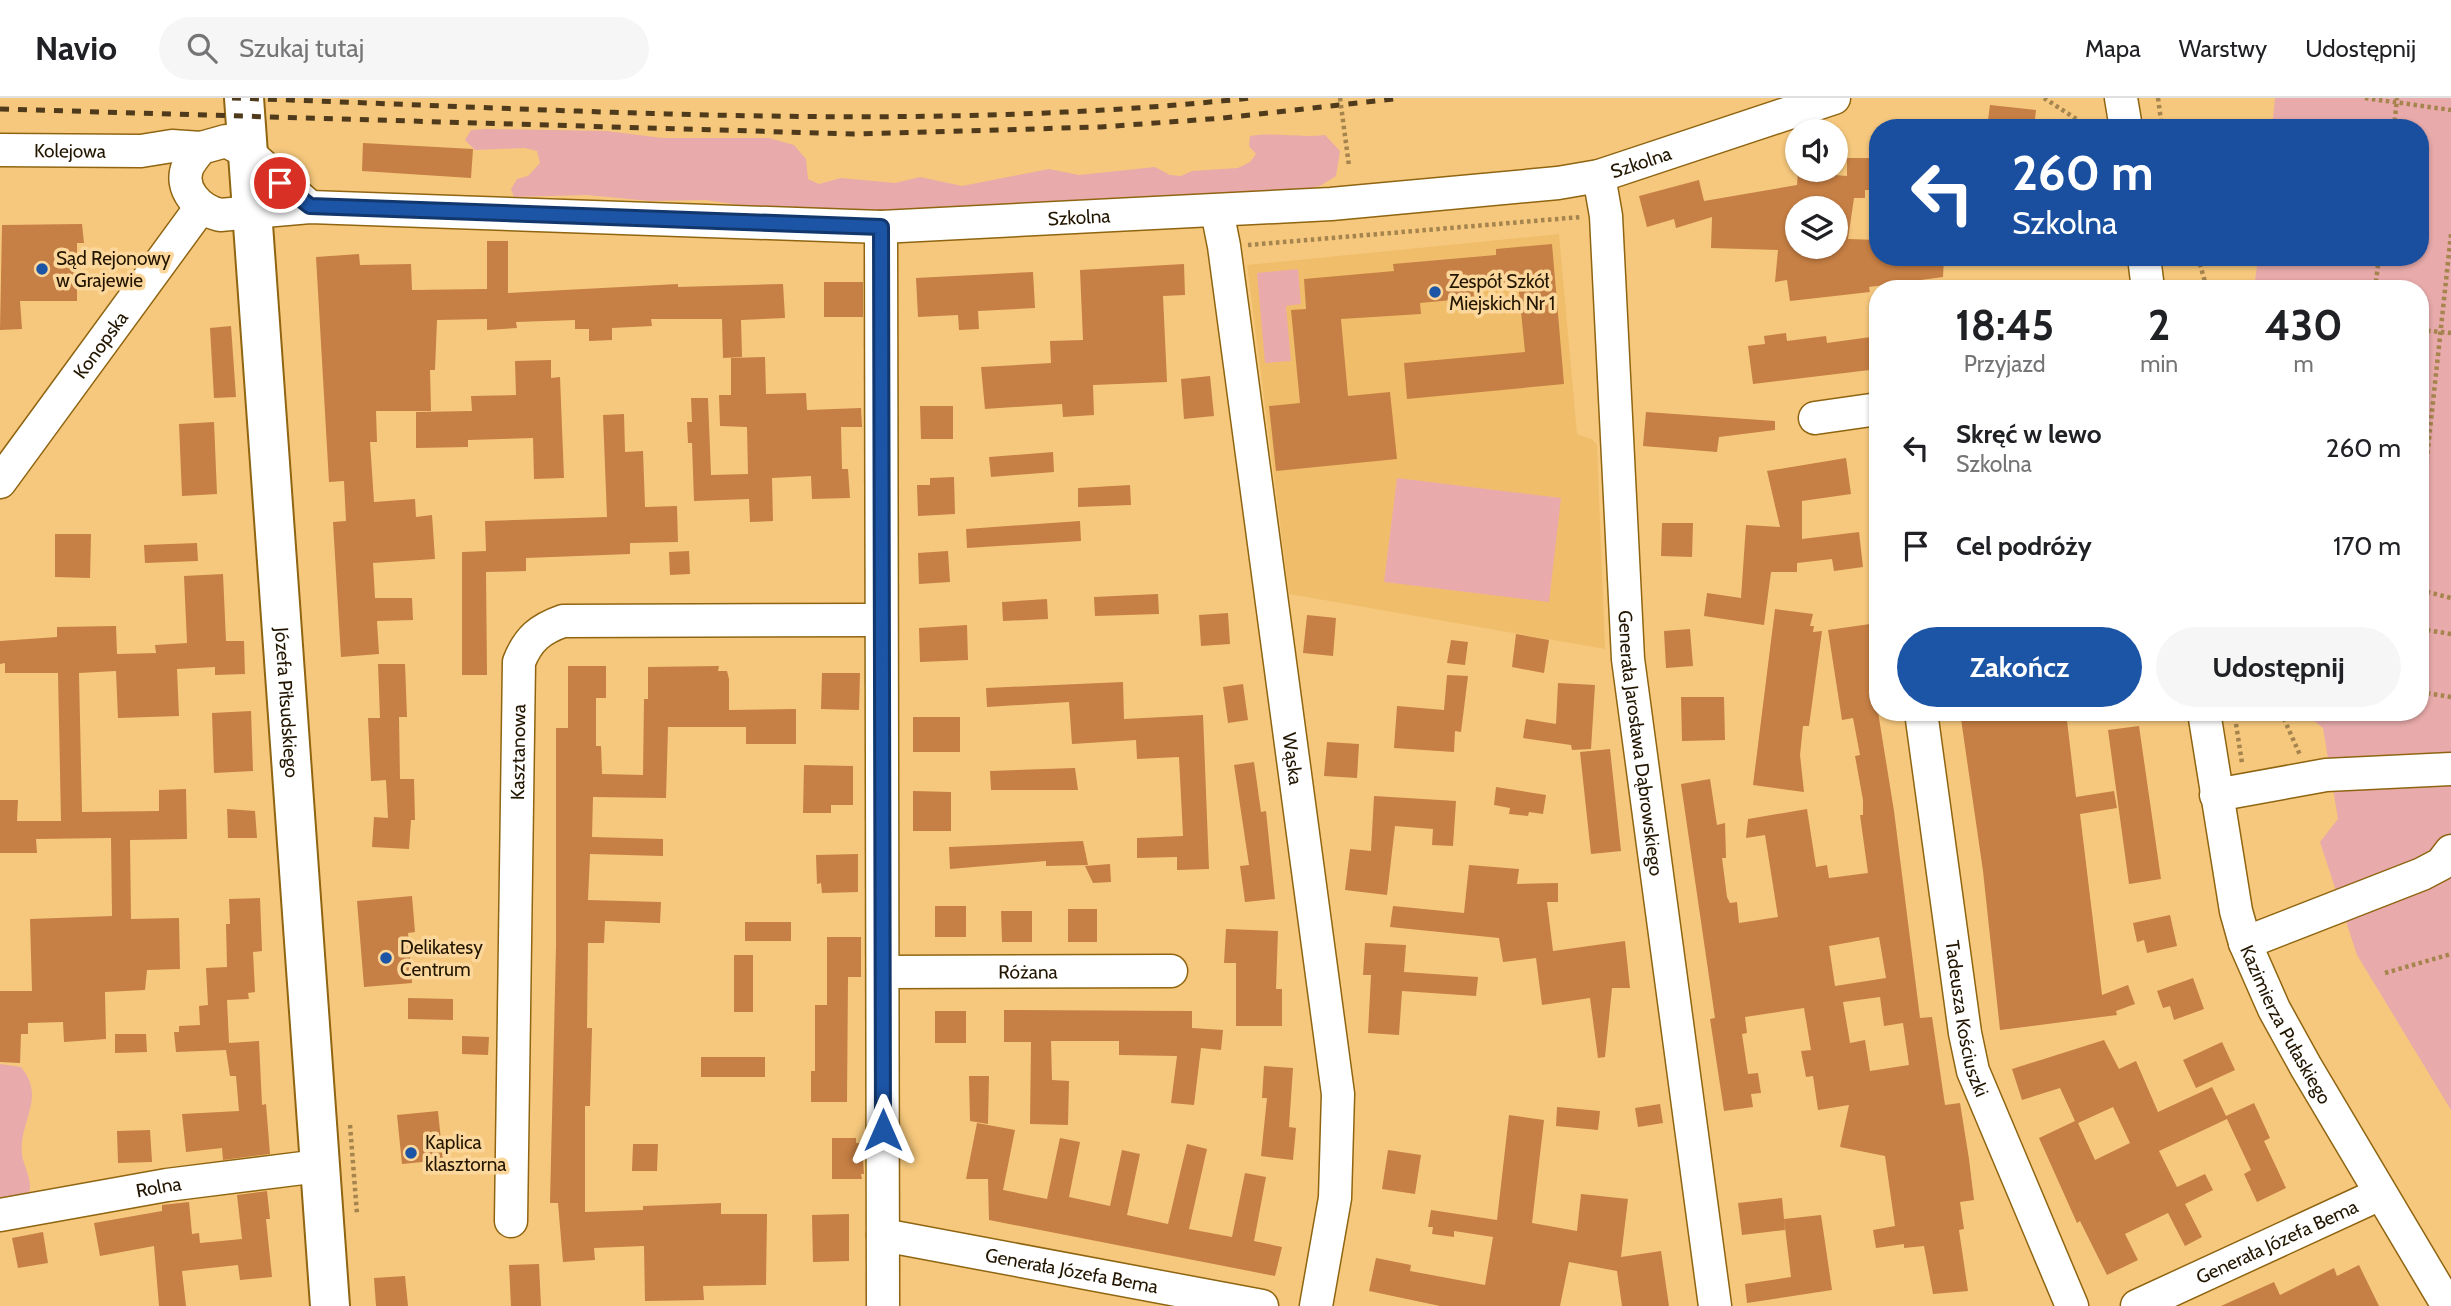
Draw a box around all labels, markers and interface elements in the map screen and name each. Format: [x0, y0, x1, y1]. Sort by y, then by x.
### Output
search box [159, 17, 649, 80]
text: Navio [35, 28, 117, 68]
icon: search [183, 29, 221, 67]
text: Szukaj tutaj [239, 32, 364, 64]
text: Mapa [2085, 34, 2141, 63]
text: Warstwy [2179, 34, 2267, 63]
text: Udostępnij [2305, 34, 2416, 63]
map controls [1785, 119, 1848, 259]
button: sound [1785, 119, 1848, 182]
street label: Kolejowa [34, 139, 106, 162]
street label: Szkolna [1608, 141, 1674, 183]
text: 260 m [2012, 143, 2154, 202]
icon: left [1897, 147, 1988, 238]
pin [250, 153, 310, 213]
icon: arrive [261, 164, 299, 202]
button: layers [1785, 196, 1848, 259]
text: Szkolna [2012, 203, 2117, 242]
street label: Szkolna [1047, 204, 1111, 230]
place label: Sąd Rejonowy w Grajewie [56, 247, 171, 292]
marker: Sąd Rejonowy w Grajewie [34, 261, 50, 277]
place label: Zespół Szkół Miejskich Nr 1 [1449, 270, 1555, 315]
marker: Zespół Szkół Miejskich Nr 1 [1427, 284, 1443, 300]
text: 18:45 [1955, 299, 2054, 351]
text: 2 [2148, 299, 2170, 351]
text: 430 [2264, 299, 2343, 351]
street label: Konopska [68, 307, 133, 383]
text: Przyjazd [1964, 350, 2046, 378]
text: min [2140, 350, 2178, 378]
text: m [2293, 350, 2314, 378]
text: Skręć w lewo [1956, 418, 2102, 450]
icon: left [1897, 429, 1935, 467]
text: 260 m [2326, 432, 2401, 464]
text: Szkolna [1956, 450, 2032, 478]
icon: arrive [1897, 527, 1935, 565]
text: Cel podróży [1956, 530, 2092, 562]
text: 170 m [2333, 530, 2401, 562]
street label: Generała Jarosława Dąbrowskiego [1614, 610, 1669, 877]
street label: Józefa Piłsudskiego [270, 625, 304, 778]
button: Zakończ [1897, 627, 2142, 707]
button: Udostępnij [2156, 627, 2401, 707]
street label: Kasztanowa [506, 704, 530, 800]
street label: Wąska [1278, 731, 1308, 786]
place label: Delikatesy Centrum [400, 936, 483, 981]
street label: Tadeusza Kościuszki [1941, 939, 1994, 1100]
street label: Kazimierza Pułaskiego [2236, 941, 2337, 1108]
marker: Delikatesy Centrum [378, 950, 394, 966]
street label: Różana [998, 960, 1058, 983]
position arrow [846, 1093, 920, 1167]
place label: Kaplica klasztorna [425, 1131, 506, 1176]
marker: Kaplica klasztorna [403, 1145, 419, 1161]
street label: Rolna [134, 1172, 183, 1202]
street label: Generała Józefa Bema [2192, 1194, 2361, 1289]
street label: Generała Józefa Bema [983, 1243, 1160, 1298]

